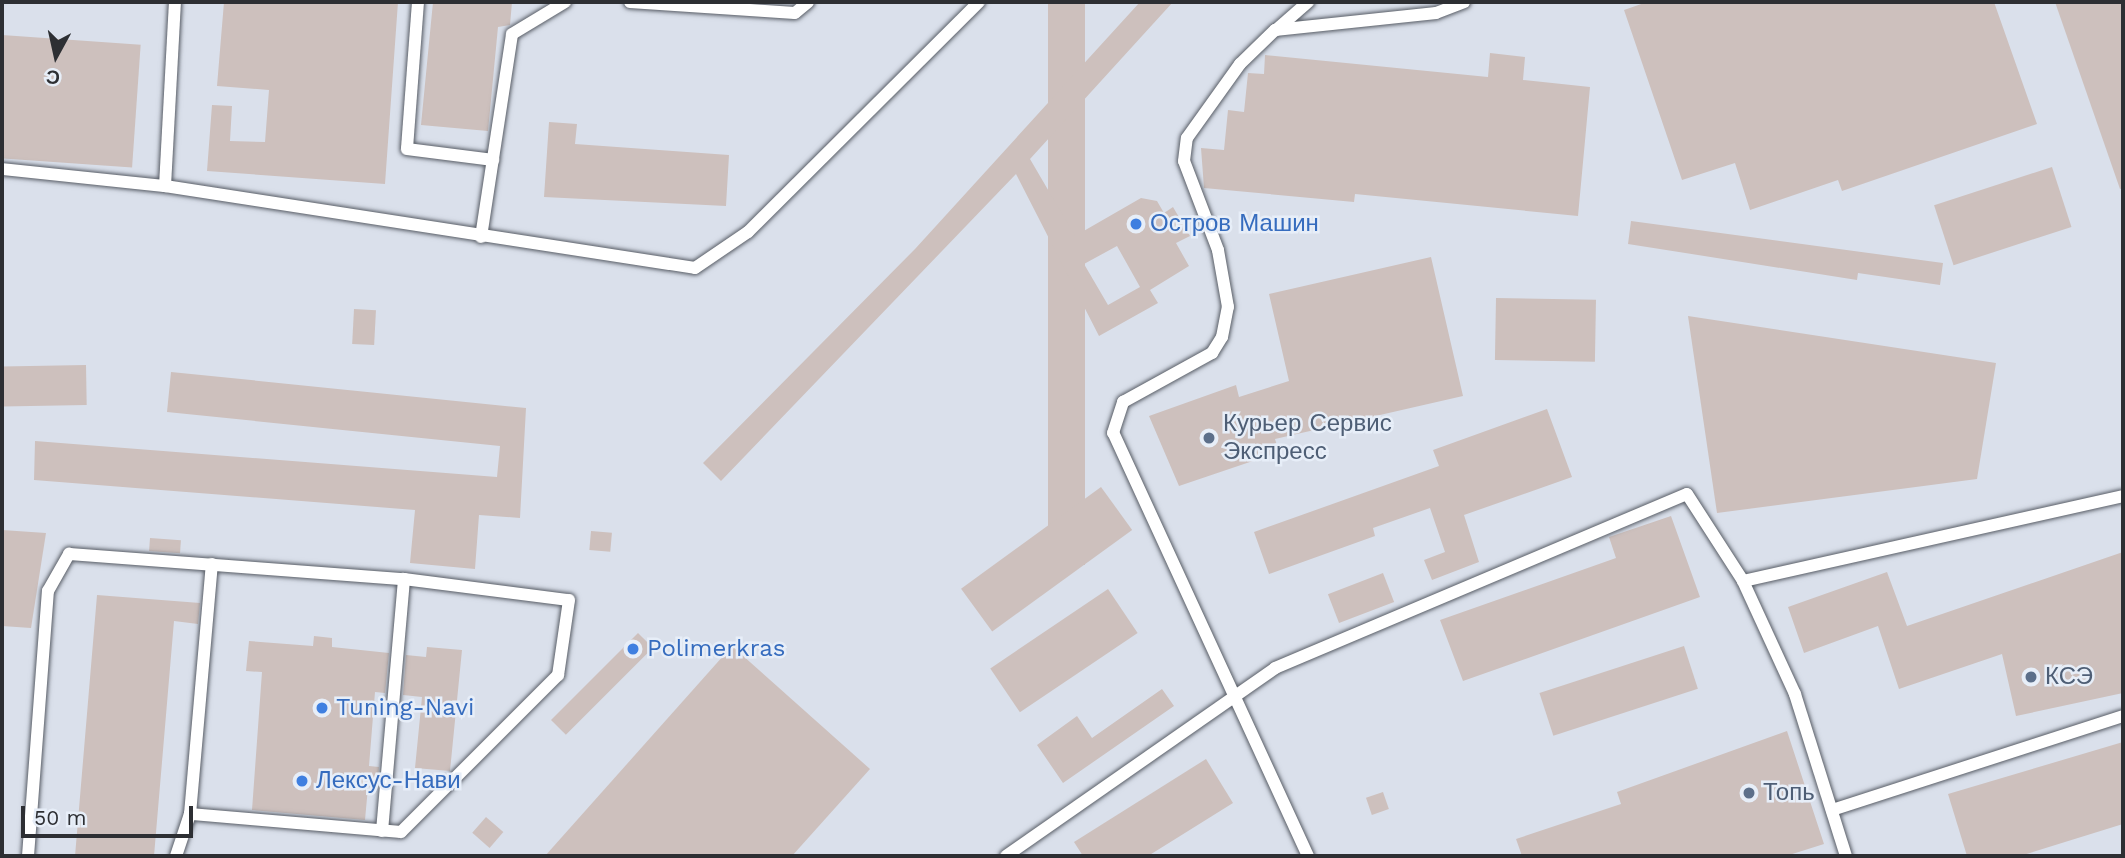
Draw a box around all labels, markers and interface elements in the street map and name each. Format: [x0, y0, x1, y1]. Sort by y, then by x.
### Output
north arrow [21, 21, 91, 91]
text: С [45, 65, 61, 90]
place label: Остров Машин [1150, 210, 1319, 238]
marker: Остров Машин [1128, 216, 1144, 232]
place label: Курьер Сервис Экспресс [1223, 410, 1392, 466]
marker: Курьер Сервис Экспресс [1201, 430, 1217, 446]
place label: Polimerkras [647, 635, 785, 663]
marker: Polimerkras [625, 641, 641, 657]
place label: КСЭ [2045, 663, 2093, 691]
marker: КСЭ [2023, 669, 2039, 685]
place label: Tuning-Navi [336, 694, 474, 722]
marker: Tuning-Navi [314, 700, 330, 716]
place label: Лексус-Нави [316, 767, 461, 795]
marker: Лексус-Нави [294, 773, 310, 789]
place label: Топь [1763, 779, 1815, 807]
marker: Топь [1741, 785, 1757, 801]
scale bar [24, 792, 196, 836]
text: 50 m [34, 805, 86, 830]

